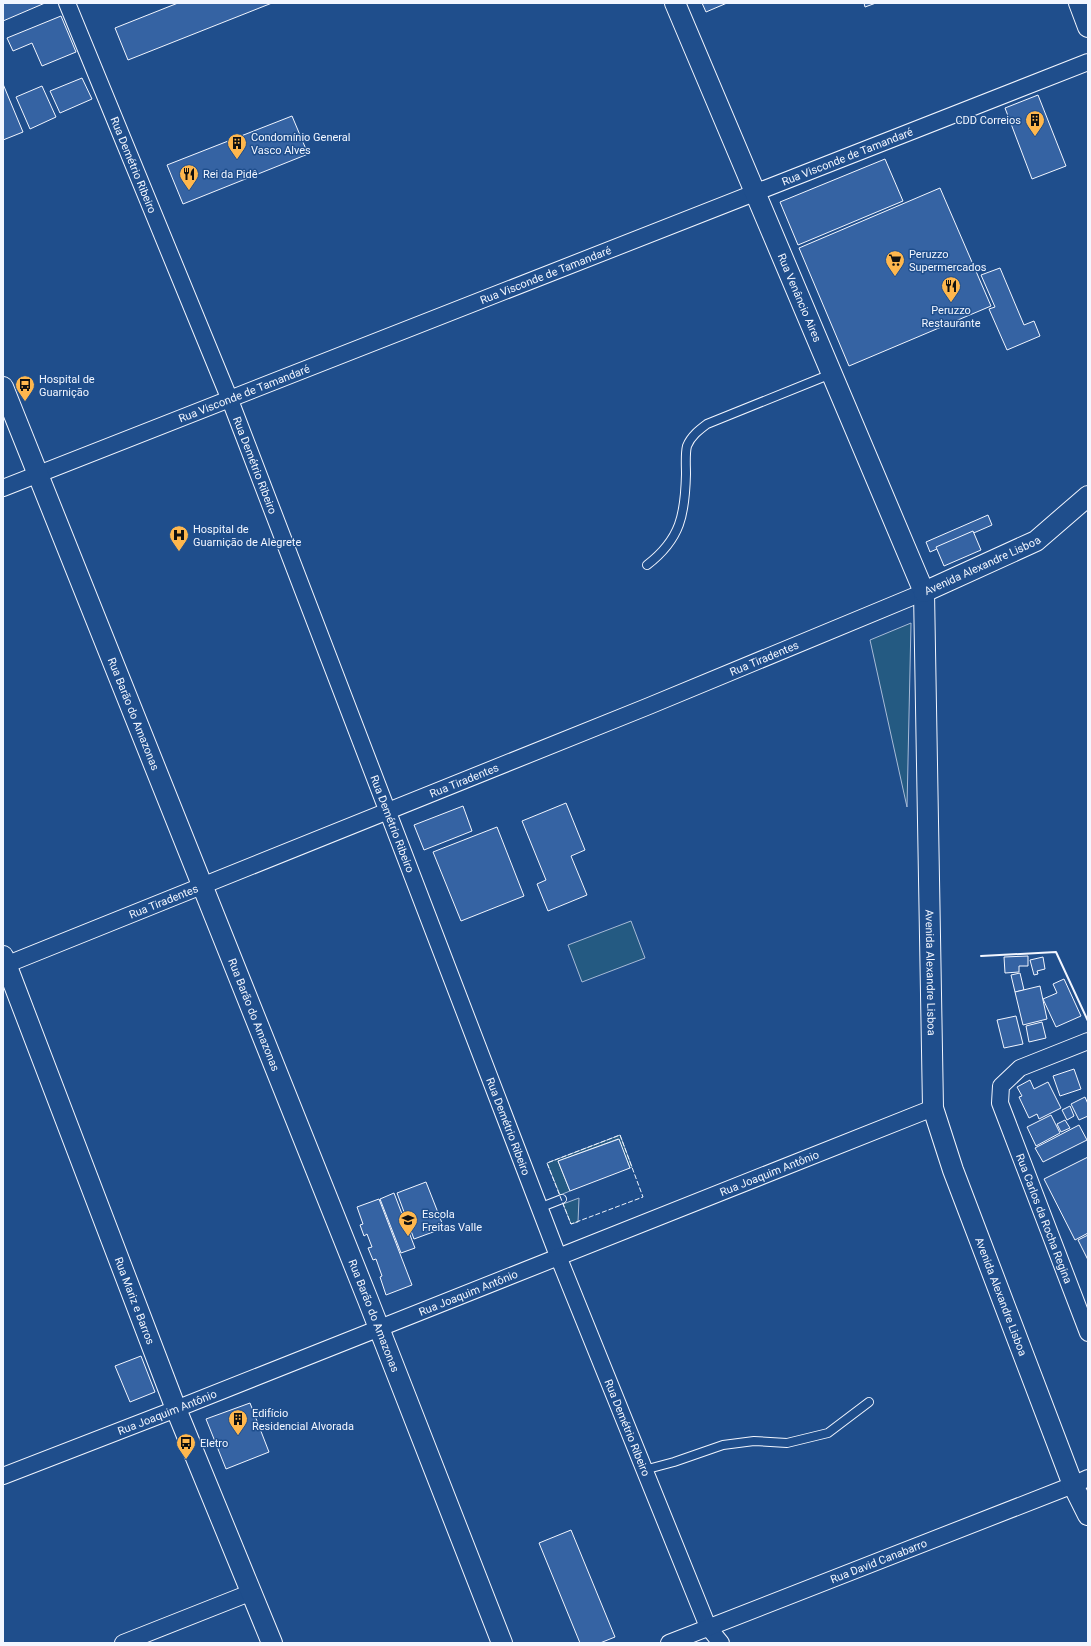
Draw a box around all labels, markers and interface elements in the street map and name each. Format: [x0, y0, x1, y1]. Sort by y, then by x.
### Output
building icon: CDD Correios [1024, 109, 1046, 137]
place label: CDD Correios [955, 114, 1021, 127]
street label: Rua Demétrio Ribeiro [107, 115, 159, 215]
street label: Rua Visconde de Tamandaré [780, 125, 915, 189]
place label: Condomínio General Vasco Alves [251, 131, 351, 157]
building icon: Condomínio General Vasco Alves [226, 132, 248, 160]
restaurant icon: Rei da Pidê [178, 163, 200, 191]
place label: Rei da Pidê [203, 168, 258, 181]
street label: Rua Visconde de Tamandaré [478, 244, 613, 307]
place label: Peruzzo Supermercados [909, 248, 987, 274]
supermarket icon: Peruzzo Supermercados [884, 249, 906, 277]
street label: Rua Venâncio Aires [775, 252, 824, 344]
restaurant icon: Peruzzo Restaurante [940, 275, 962, 303]
place label: Peruzzo Restaurante [922, 304, 981, 330]
street label: Rua Visconde de Tamandaré [177, 362, 312, 425]
place label: Hospital de Guarnição [39, 373, 95, 399]
bus stop icon: Hospital de Guarnição [14, 374, 36, 402]
street label: Rua Demétrio Ribeiro [230, 415, 279, 516]
place label: Hospital de Guarnição de Alegrete [193, 523, 301, 549]
hospital icon: Hospital de Guarnição de Alegrete [168, 524, 190, 552]
street label: Avenida Alexandre Lisboa [922, 534, 1044, 598]
street label: Rua Tiradentes [728, 639, 801, 679]
street label: Rua Barão do Amazonas [105, 656, 162, 773]
street label: Rua Tiradentes [428, 761, 501, 801]
street label: Rua Demétrio Ribeiro [367, 773, 416, 875]
street label: Rua Tiradentes [127, 882, 200, 922]
street label: Avenida Alexandre Lisboa [923, 909, 938, 1036]
street label: Rua Barão do Amazonas [225, 957, 282, 1073]
street label: Rua Demétrio Ribeiro [483, 1076, 532, 1177]
street label: Rua Joaquim Antônio [718, 1148, 821, 1199]
street label: Rua Carlos da Rocha Regina [1013, 1152, 1074, 1285]
place label: Escola Freitas Valle [422, 1208, 482, 1234]
school or university icon: Escola Freitas Valle [397, 1209, 419, 1237]
street label: Avenida Alexandre Lisboa [972, 1235, 1029, 1358]
street label: Rua Mariz e Barros [112, 1255, 157, 1347]
street label: Rua Barão do Amazonas [345, 1257, 402, 1375]
street label: Rua Joaquim Antônio [417, 1268, 520, 1319]
street label: Rua Demétrio Ribeiro [602, 1378, 652, 1478]
street label: Rua Joaquim Antônio [116, 1387, 219, 1438]
place label: Edifício Residencial Alvorada [252, 1407, 354, 1433]
building icon: Edifício Residencial Alvorada [227, 1408, 249, 1436]
bus stop icon: Eletro [175, 1432, 197, 1460]
place label: Eletro [200, 1437, 228, 1450]
street label: Rua David Canabarro [829, 1537, 929, 1586]

